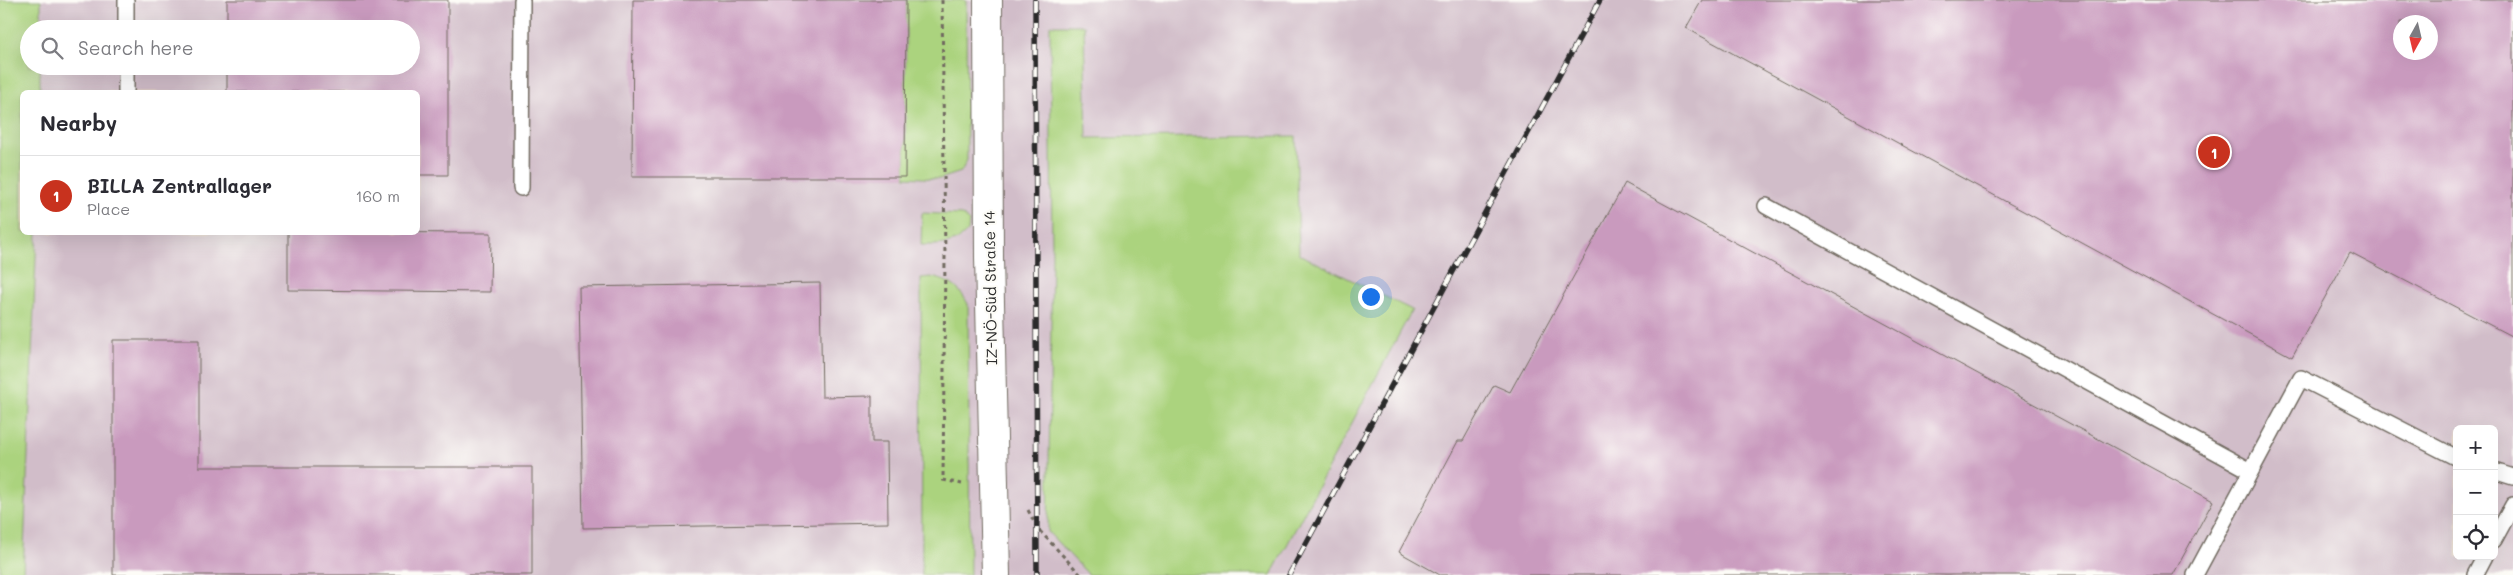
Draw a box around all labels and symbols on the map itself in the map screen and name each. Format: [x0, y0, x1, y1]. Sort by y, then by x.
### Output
north arrow [2393, 15, 2438, 60]
pin: 1 [2198, 133, 2230, 171]
street label: IZ-NÖ-Süd Straße 14 [979, 211, 1001, 365]
your location [1358, 284, 1384, 310]

